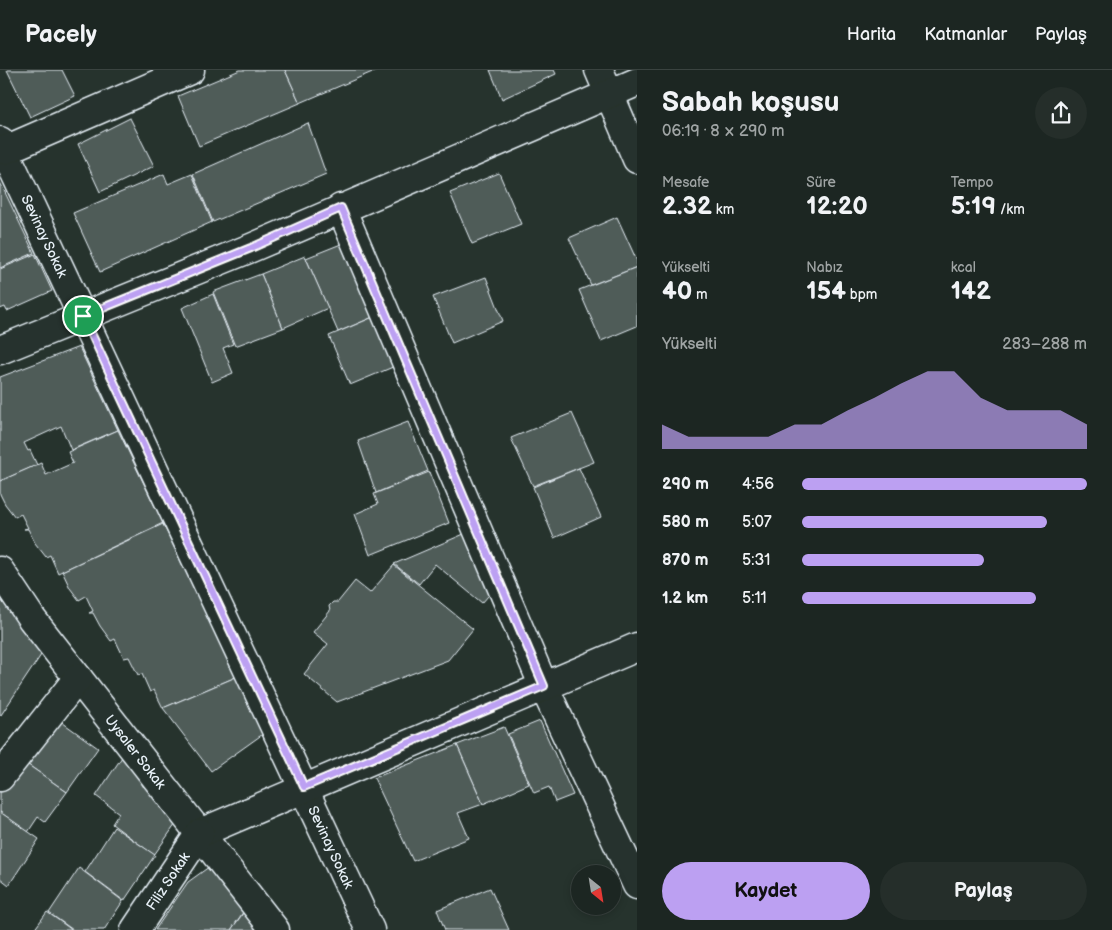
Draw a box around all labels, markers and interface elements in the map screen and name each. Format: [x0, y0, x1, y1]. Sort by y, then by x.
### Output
text: Pacely [25, 20, 97, 49]
text: Harita [847, 24, 896, 45]
text: Katmanlar [924, 24, 1007, 45]
text: Paylaş [1035, 24, 1087, 45]
text: Sabah koşusu [662, 86, 840, 119]
button: share [1035, 87, 1087, 139]
text: 06:19 · 8 × 290 m [662, 122, 785, 141]
text: Mesafe [662, 174, 709, 191]
text: Süre [806, 174, 836, 191]
text: Tempo [951, 174, 994, 191]
text: 2.32 [662, 191, 712, 222]
text: 12:20 [806, 191, 868, 222]
text: 5:19 [951, 191, 996, 222]
street label: Sevinay Sokak [17, 192, 71, 280]
text: km [712, 201, 734, 218]
text: /km [996, 201, 1025, 218]
text: Yükselti [662, 259, 710, 276]
text: Nabız [806, 259, 843, 276]
text: kcal [951, 259, 976, 276]
text: 40 [662, 276, 692, 307]
text: 154 [806, 276, 846, 307]
text: 142 [951, 276, 991, 307]
text: m [692, 286, 708, 303]
text: bpm [846, 286, 877, 303]
pin [62, 295, 104, 337]
icon: arrive [69, 302, 97, 330]
text: Yükselti [662, 335, 717, 354]
text: 283–288 m [1002, 335, 1087, 354]
text: 290 m [662, 475, 709, 494]
text: 4:56 [742, 475, 774, 494]
text: 580 m [662, 513, 709, 532]
text: 5:07 [742, 513, 772, 532]
text: 870 m [662, 551, 708, 570]
text: 5:31 [742, 551, 770, 570]
text: 1.2 km [662, 589, 708, 608]
text: 5:11 [742, 589, 767, 608]
street label: Uysaler Sokak [101, 712, 169, 792]
street label: Sevinay Sokak [304, 803, 357, 892]
street label: Filiz Sokak [143, 849, 194, 914]
button: Kaydet [662, 862, 870, 920]
button: Paylaş [880, 862, 1087, 920]
north arrow [571, 865, 621, 915]
map controls [571, 865, 621, 915]

